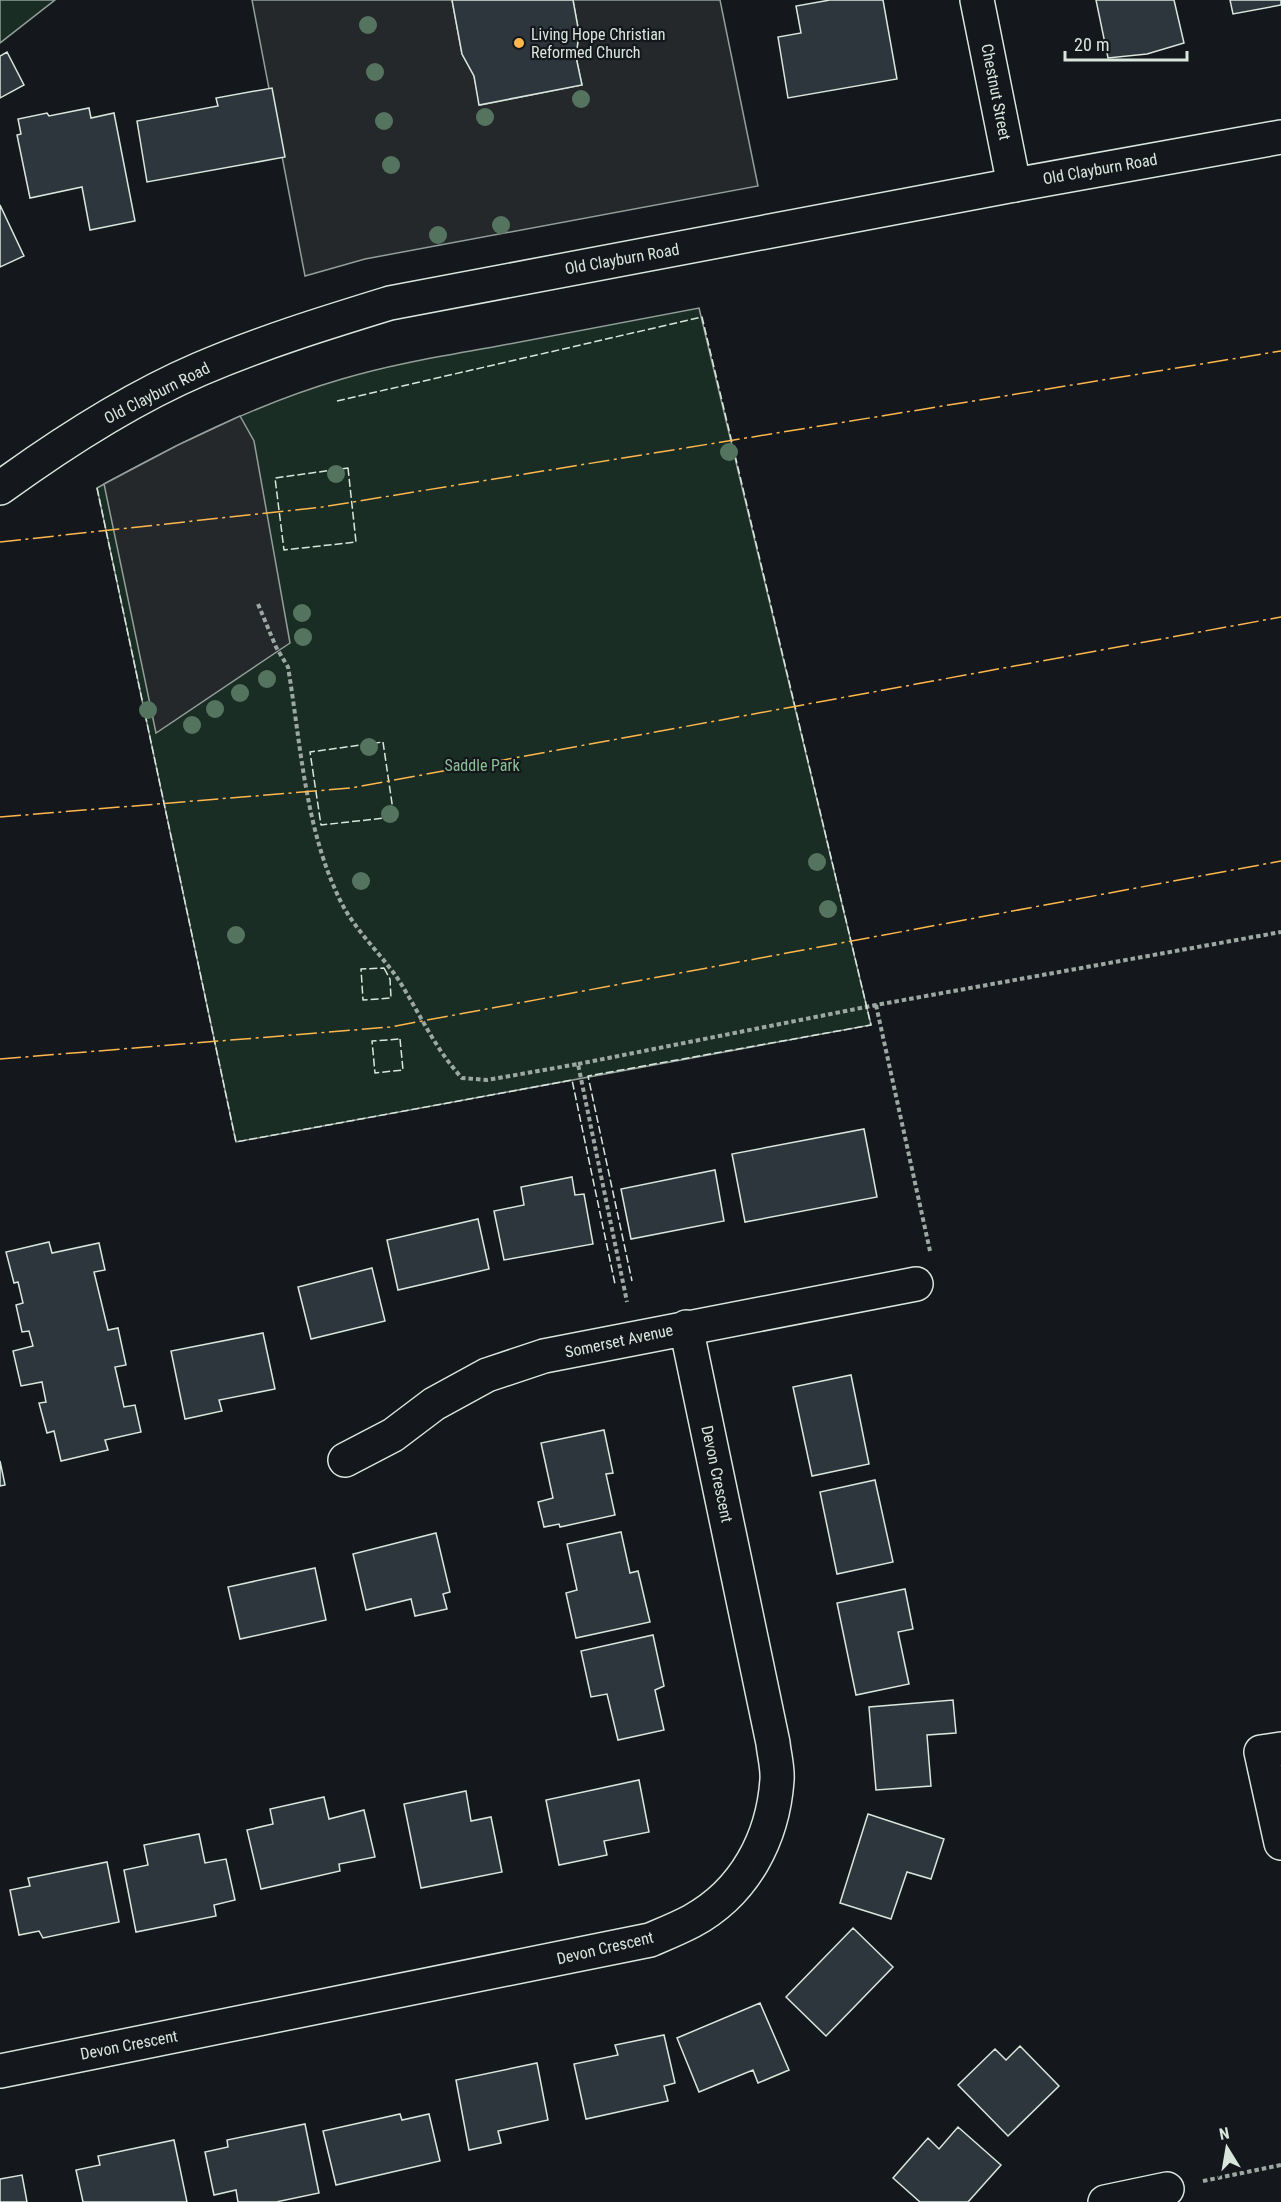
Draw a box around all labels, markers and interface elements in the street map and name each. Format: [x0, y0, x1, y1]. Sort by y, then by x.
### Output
scale bar [1065, 24, 1186, 62]
place label: Living Hope Christian Reformed Church [531, 25, 666, 62]
text: 20 m [1074, 34, 1109, 55]
marker: Living Hope Christian Reformed Church [512, 36, 526, 50]
street label: Chestnut Street [977, 42, 1015, 142]
street label: Old Clayburn Road [1041, 150, 1159, 188]
street label: Old Clayburn Road [563, 240, 681, 278]
street label: Old Clayburn Road [101, 358, 213, 428]
park label: Saddle Park [444, 756, 520, 775]
street label: Somerset Avenue [563, 1320, 675, 1362]
street label: Devon Crescent [697, 1424, 737, 1524]
street label: Devon Crescent [555, 1928, 655, 1968]
street label: Devon Crescent [79, 2026, 180, 2064]
north arrow [1197, 2118, 1257, 2178]
text: N [1218, 2124, 1231, 2144]

